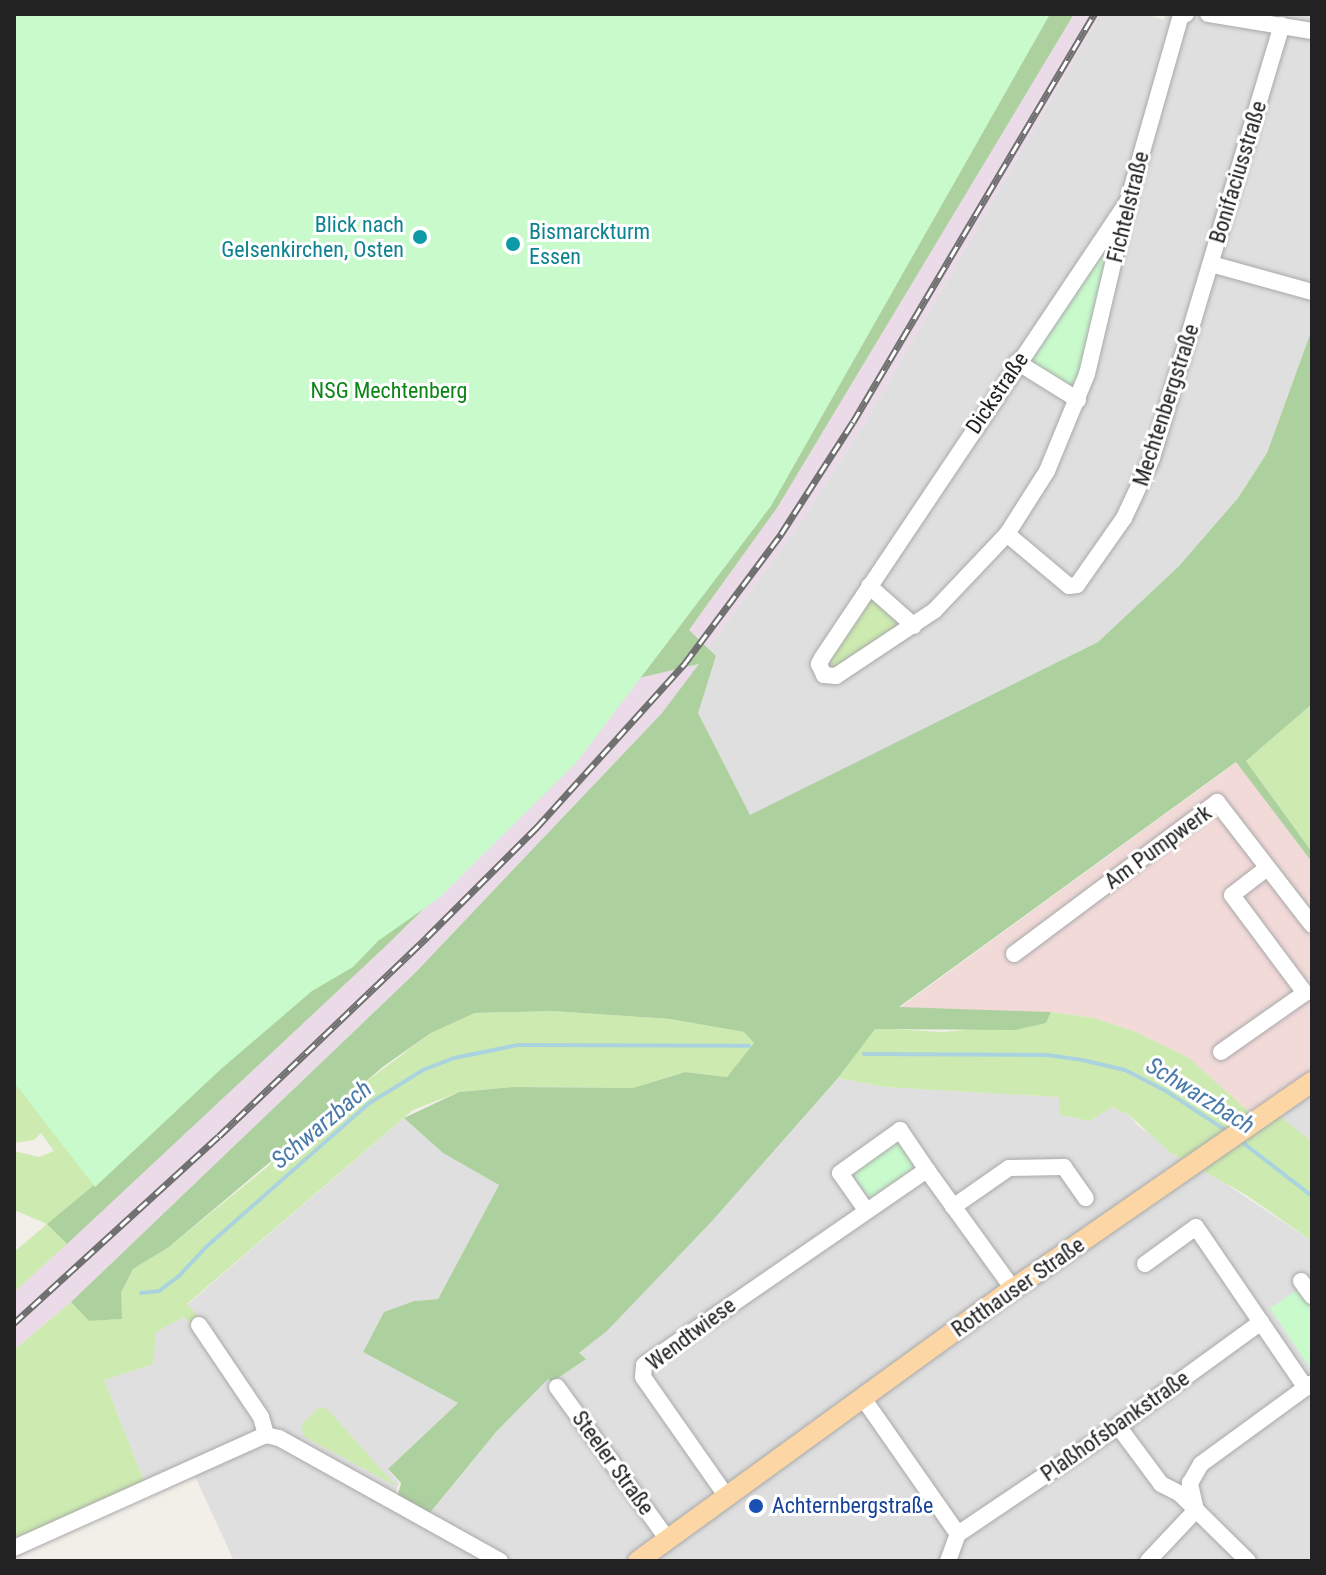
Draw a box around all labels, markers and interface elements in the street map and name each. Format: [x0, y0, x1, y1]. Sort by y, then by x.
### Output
street label: Bonifaciusstraße [1204, 98, 1272, 246]
street label: Fichtelstraße [1101, 149, 1155, 265]
place label: Blick nach Gelsenkirchen, Osten [221, 211, 404, 262]
place label: Bismarckturm Essen [529, 218, 650, 270]
marker: Blick nach Gelsenkirchen, Osten [411, 228, 429, 246]
marker: Bismarckturm Essen [504, 235, 522, 253]
street label: Mechtenbergstraße [1127, 321, 1205, 489]
street label: Dickstraße [960, 347, 1034, 439]
park label: NSG Mechtenberg [311, 378, 467, 404]
street label: Am Pumpwerk [1099, 799, 1217, 895]
water label: Schwarzbach [1141, 1051, 1259, 1141]
water label: Schwarzbach [266, 1075, 378, 1175]
street label: Rotthauser Straße [946, 1231, 1090, 1343]
street label: Wendtwiese [641, 1292, 741, 1376]
street label: Plaßhofsbankstraße [1036, 1365, 1194, 1487]
street label: Steeler Straße [566, 1406, 660, 1520]
place label: Achternbergstraße [772, 1493, 933, 1519]
marker: Achternbergstraße [747, 1497, 765, 1515]

